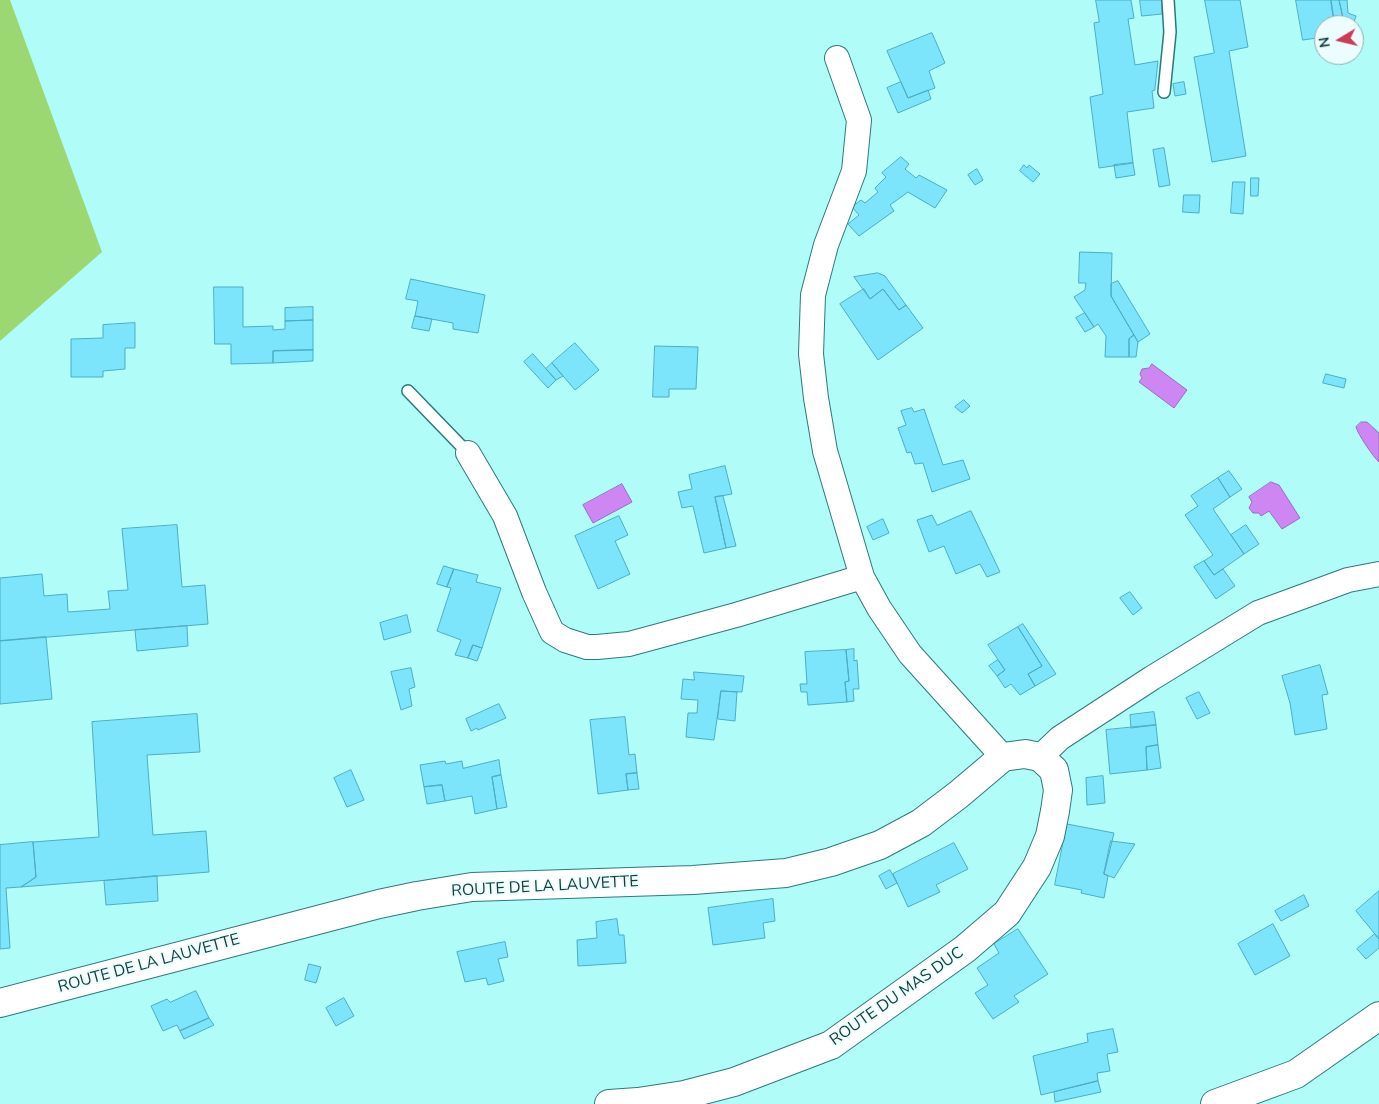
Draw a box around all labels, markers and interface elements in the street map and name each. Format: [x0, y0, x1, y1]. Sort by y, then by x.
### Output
north arrow [1314, 15, 1364, 65]
text: N [1314, 36, 1335, 49]
street label: ROUTE DE LA LAUVETTE [451, 873, 639, 901]
street label: ROUTE DE LA LAUVETTE [56, 930, 242, 998]
street label: ROUTE DU MAS DUC [826, 944, 968, 1050]

